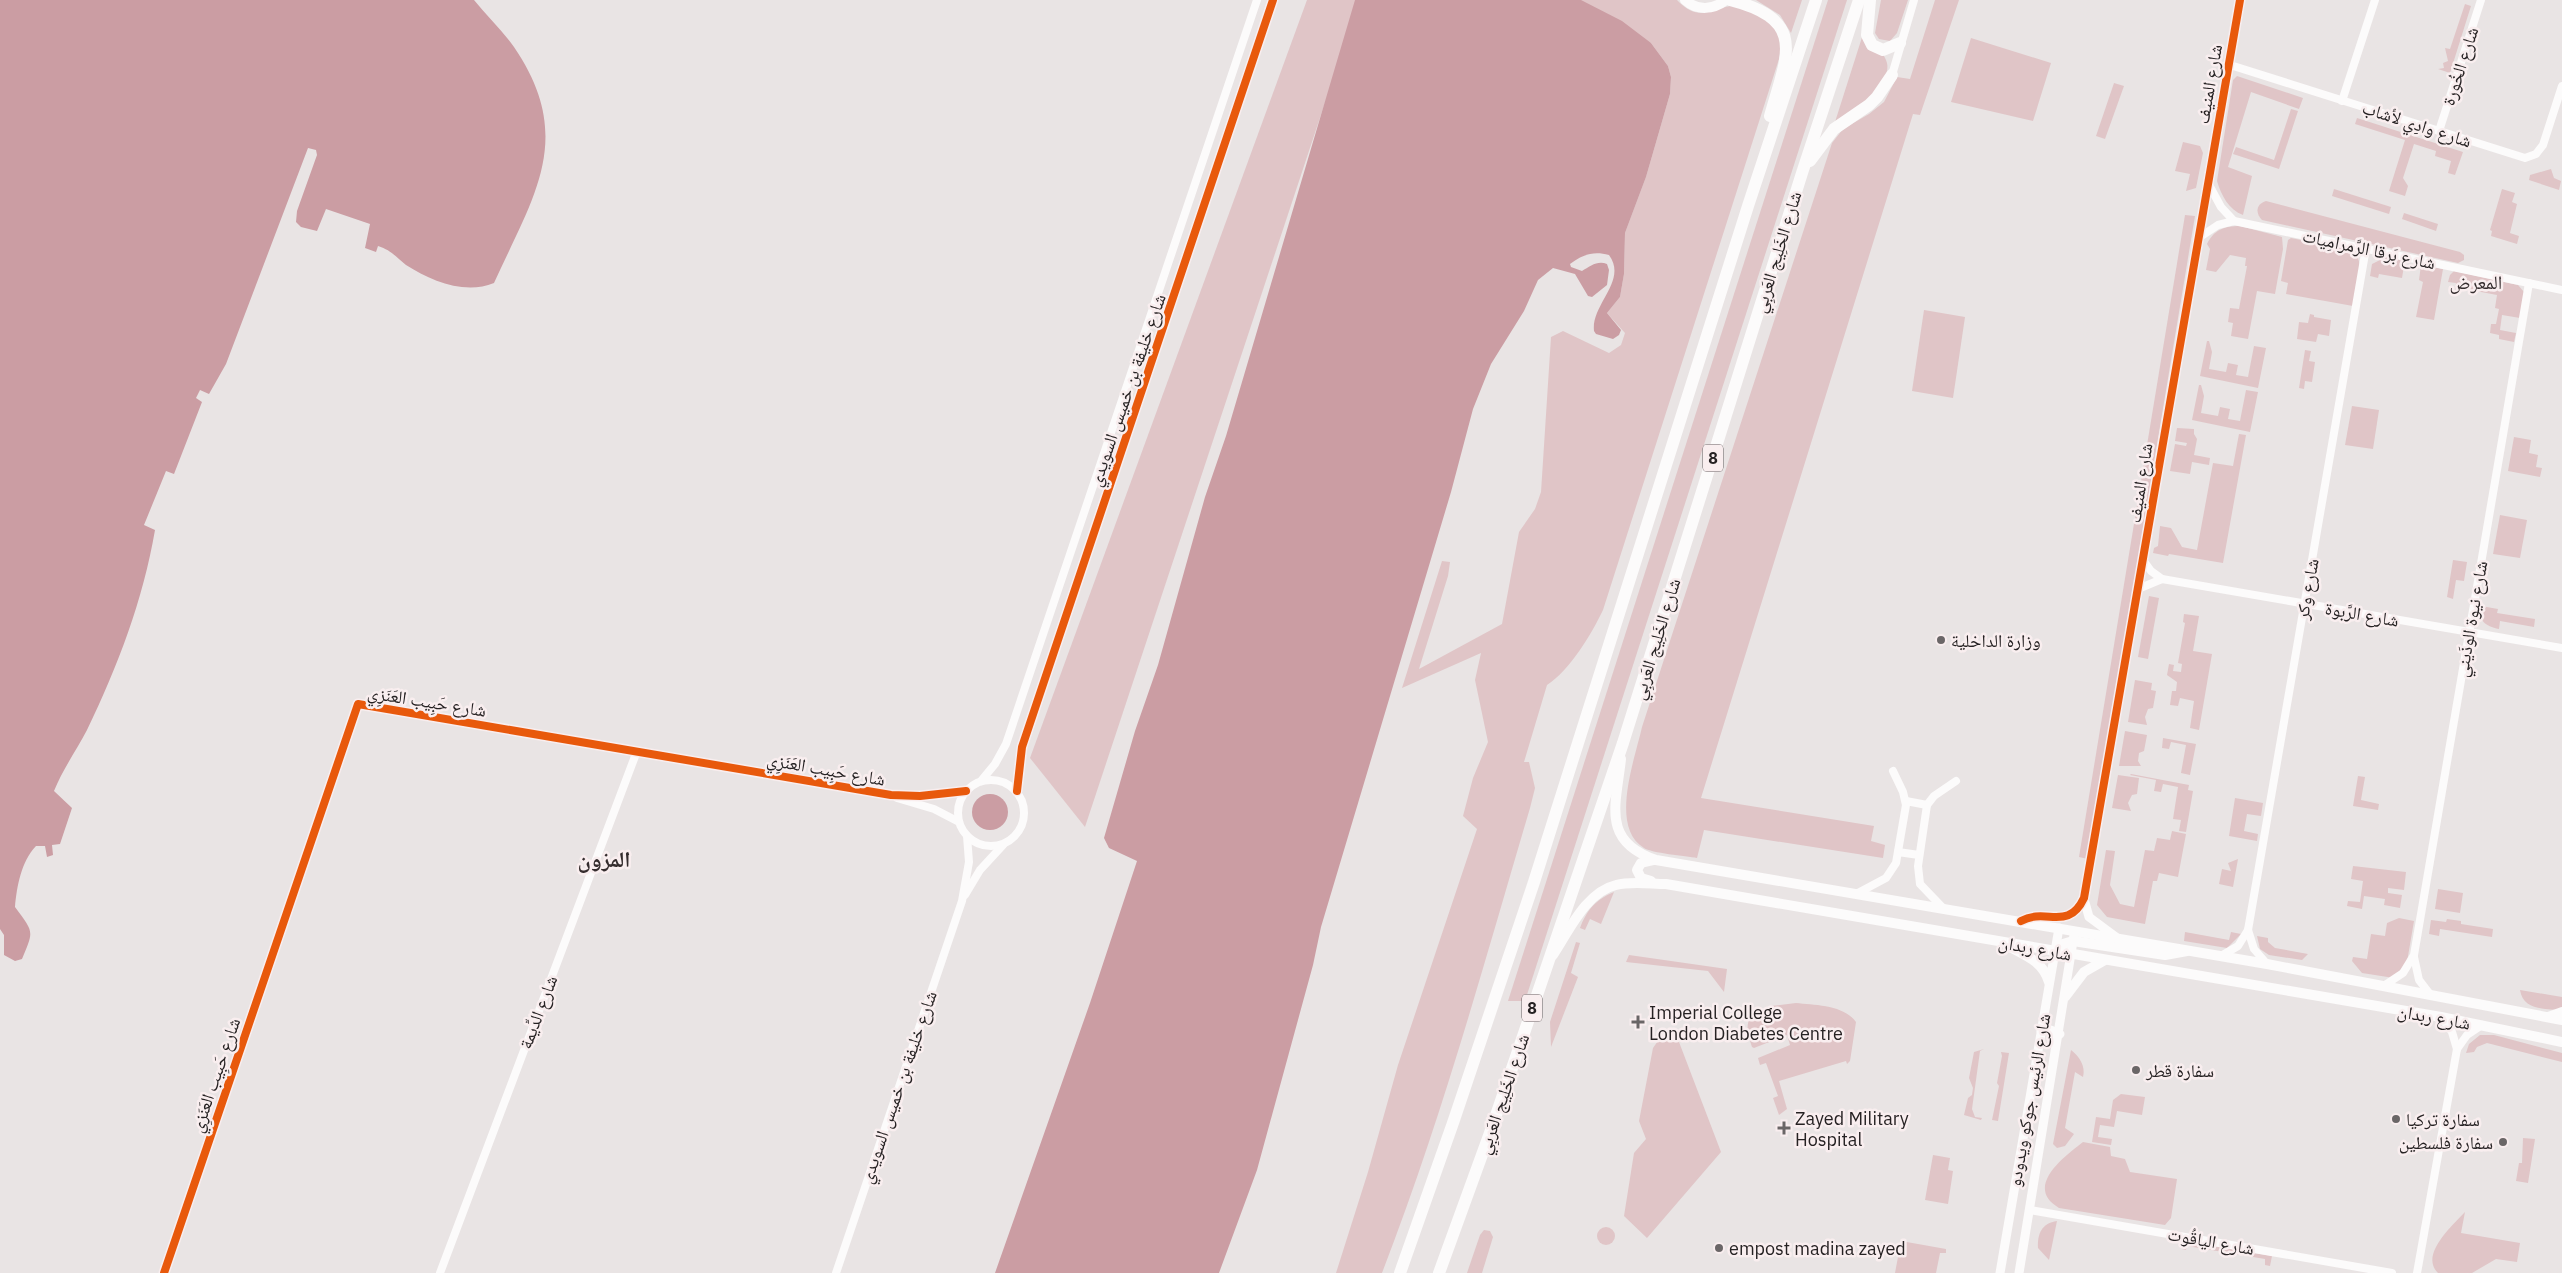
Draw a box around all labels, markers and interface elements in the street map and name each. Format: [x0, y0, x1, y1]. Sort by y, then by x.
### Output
street label: شارع الخُورة [2437, 24, 2483, 108]
street label: شارع المنيف [2191, 42, 2227, 126]
street label: شارع وادِي لأشاب [2358, 96, 2475, 156]
street label: شارع الخَلِيج العَربِي [1748, 188, 1810, 317]
street label: شارع بَرقا الرَّمرامِيات [2300, 224, 2438, 274]
district label: المعرض [2450, 270, 2502, 294]
street label: شارع خليفة بن خميس السويدي [1083, 291, 1174, 490]
street label: شارع المنيف [2122, 441, 2158, 525]
road number: 8 [1703, 444, 1723, 472]
street label: شارع وكر [2290, 557, 2324, 622]
street label: شارع نيوة الوذَيني [2449, 559, 2496, 680]
street label: شارع الخَلِيج العَربِي [1627, 575, 1689, 704]
street label: شارع الرَّبوة [2323, 596, 2401, 632]
place label: وزارة الداخلية [1951, 629, 2041, 652]
marker: وزارة الداخلية [1935, 634, 1947, 646]
street label: شارع حَبِيب العَنَزِي [365, 680, 488, 725]
street label: شارع حَبِيب العَنَزِي [764, 747, 887, 794]
district label: المزون [577, 844, 631, 873]
street label: شارع ربدان [1997, 930, 2073, 966]
street label: شارع الدِّيمة [513, 972, 563, 1052]
street label: شارع خليفة بن خميس السويدي [854, 988, 945, 1187]
road number: 8 [1522, 994, 1542, 1021]
street label: شارع ربدان [2396, 999, 2472, 1035]
place label: Imperial College London Diabetes Centre [1649, 1001, 1843, 1045]
street label: شارع الرئيس جوكو ويدودو [2002, 1012, 2056, 1188]
street label: شارع حَبِيب العَنَزِي [185, 1015, 249, 1137]
marker: Imperial College London Diabetes Centre [1631, 1015, 1645, 1029]
street label: شارع الخَلِيج العَربِي [1472, 1031, 1538, 1158]
place label: سفارة قطر [2145, 1059, 2214, 1082]
marker: سفارة قطر [2130, 1064, 2142, 1076]
place label: Zayed Military Hospital [1795, 1107, 1909, 1151]
place label: سفارة تركيا [2406, 1108, 2480, 1131]
marker: سفارة تركيا [2390, 1113, 2402, 1125]
marker: Zayed Military Hospital [1777, 1121, 1791, 1135]
place label: سفارة فلسطين [2399, 1131, 2493, 1154]
marker: سفارة فلسطين [2497, 1136, 2509, 1148]
street label: شارع الياقُوت [2166, 1222, 2256, 1260]
place label: empost madina zayed [1729, 1237, 1906, 1260]
marker: empost madina zayed [1713, 1242, 1725, 1254]

